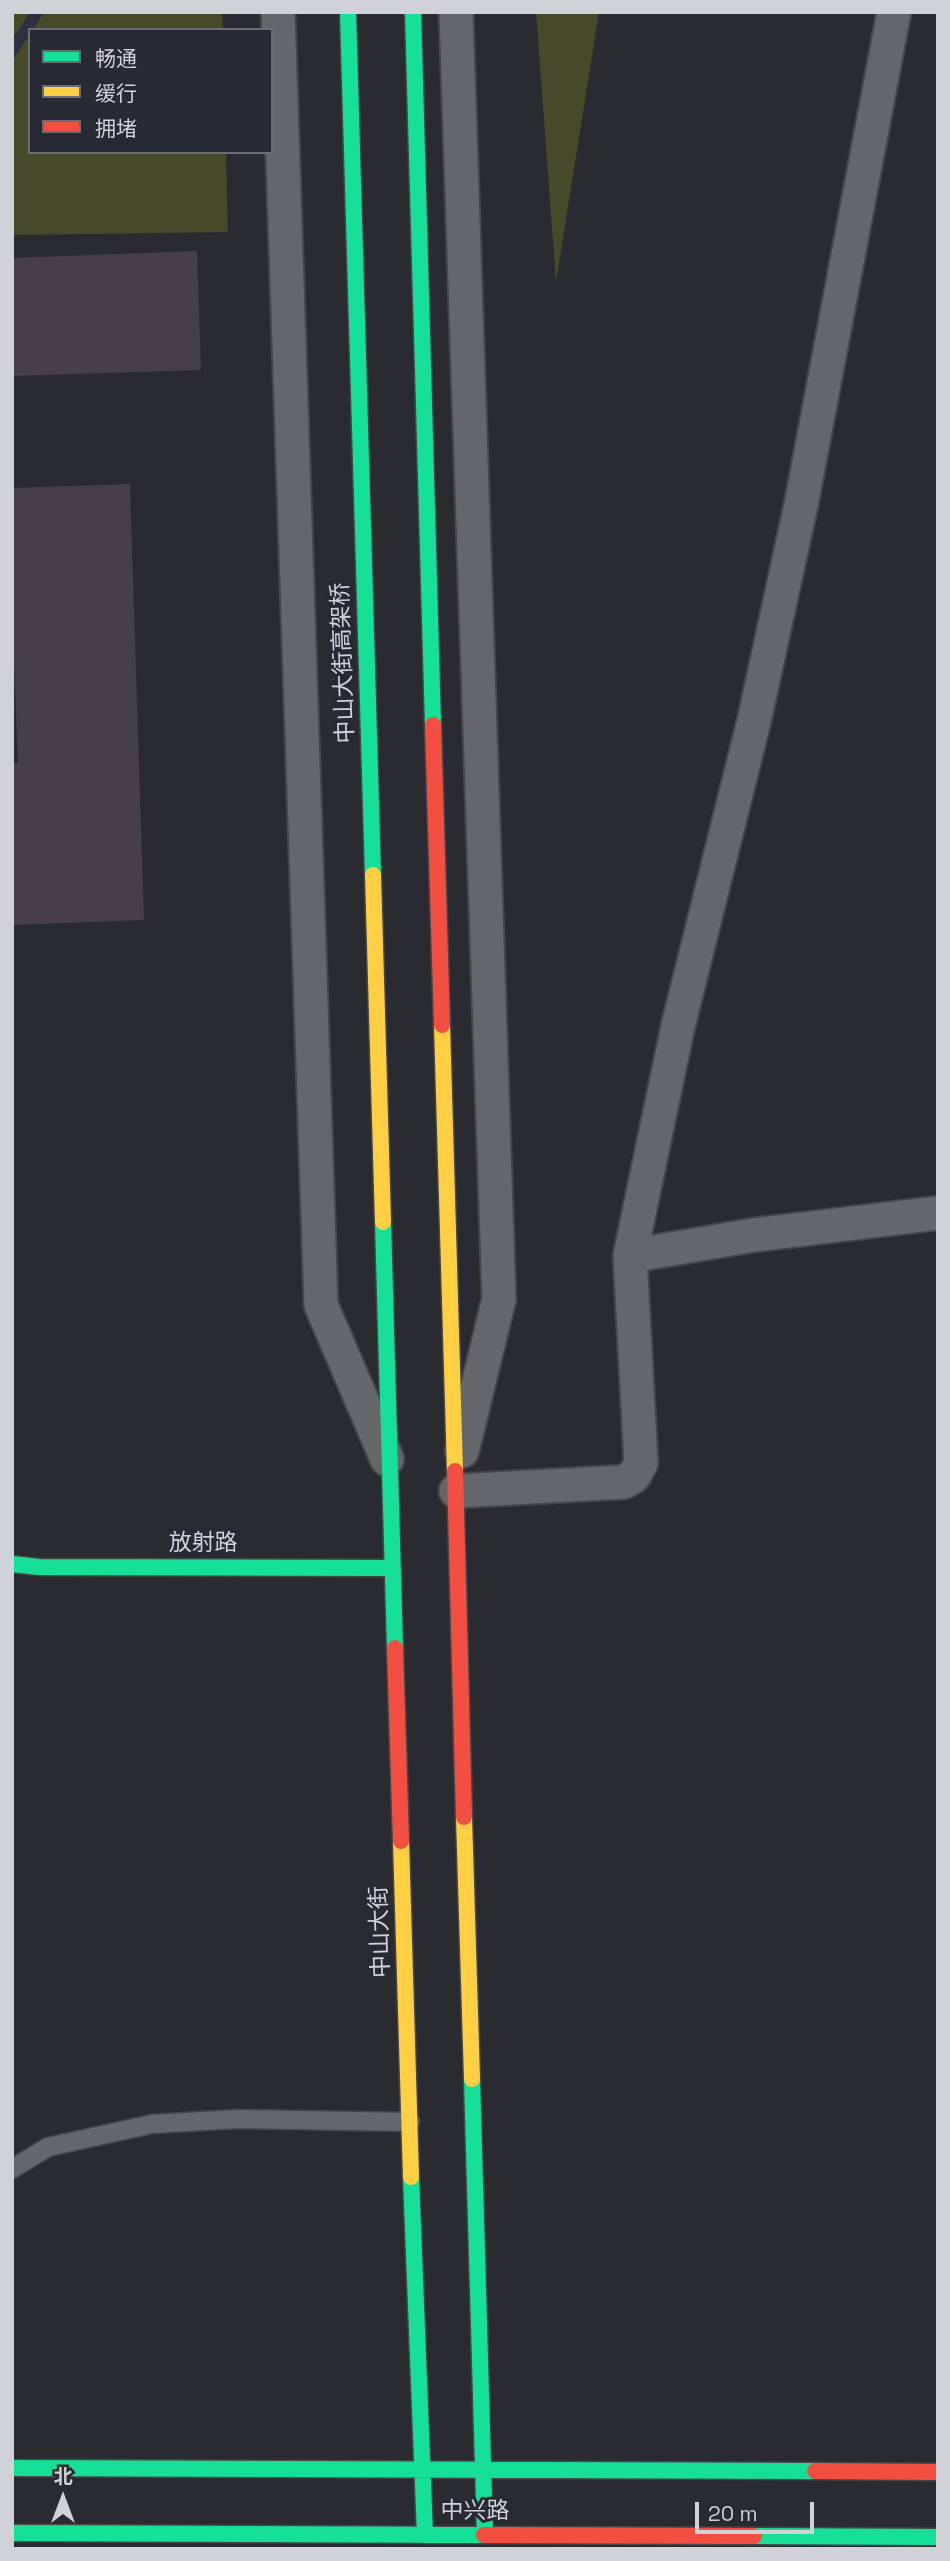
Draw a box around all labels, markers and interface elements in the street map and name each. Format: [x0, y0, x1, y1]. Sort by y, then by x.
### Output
legend [28, 28, 273, 154]
text: 畅通 [95, 45, 137, 72]
text: 缓行 [95, 80, 137, 107]
text: 拥堵 [95, 115, 137, 142]
street label: 中山大街高架桥 [327, 582, 361, 744]
street label: 放射路 [169, 1530, 237, 1558]
street label: 中山大街 [366, 1886, 396, 1978]
north arrow [28, 2463, 98, 2533]
text: 北 [53, 2464, 73, 2489]
scale bar [698, 2488, 817, 2532]
street label: 中兴路 [441, 2498, 509, 2526]
text: 20 m [708, 2500, 758, 2527]

